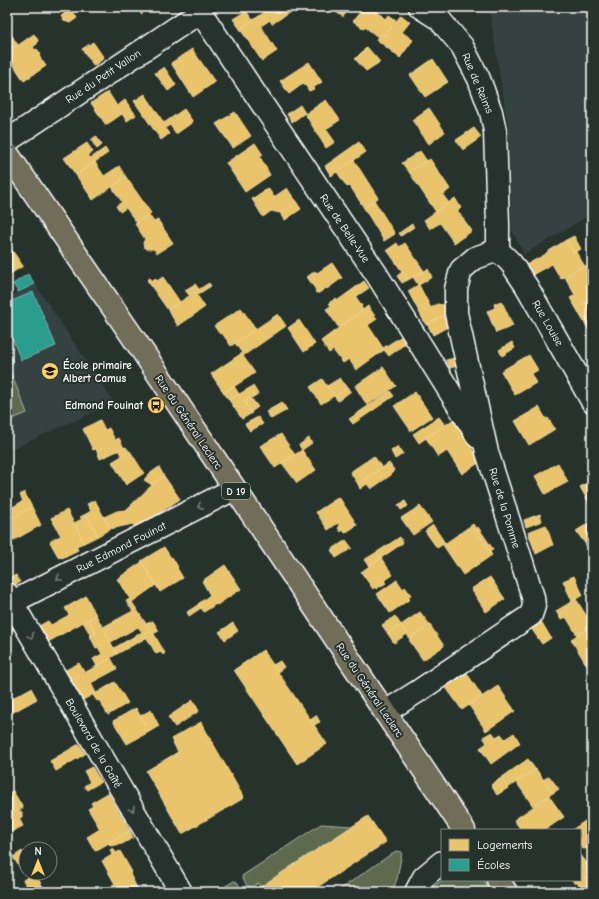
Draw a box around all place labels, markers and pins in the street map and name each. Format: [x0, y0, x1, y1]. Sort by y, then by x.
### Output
place label: École primaire Albert Camus [63, 358, 132, 385]
school or university icon: École primaire Albert Camus [40, 361, 60, 381]
bus stop icon: Edmond Fouinat [146, 395, 166, 415]
place label: Edmond Fouinat [65, 399, 143, 412]

